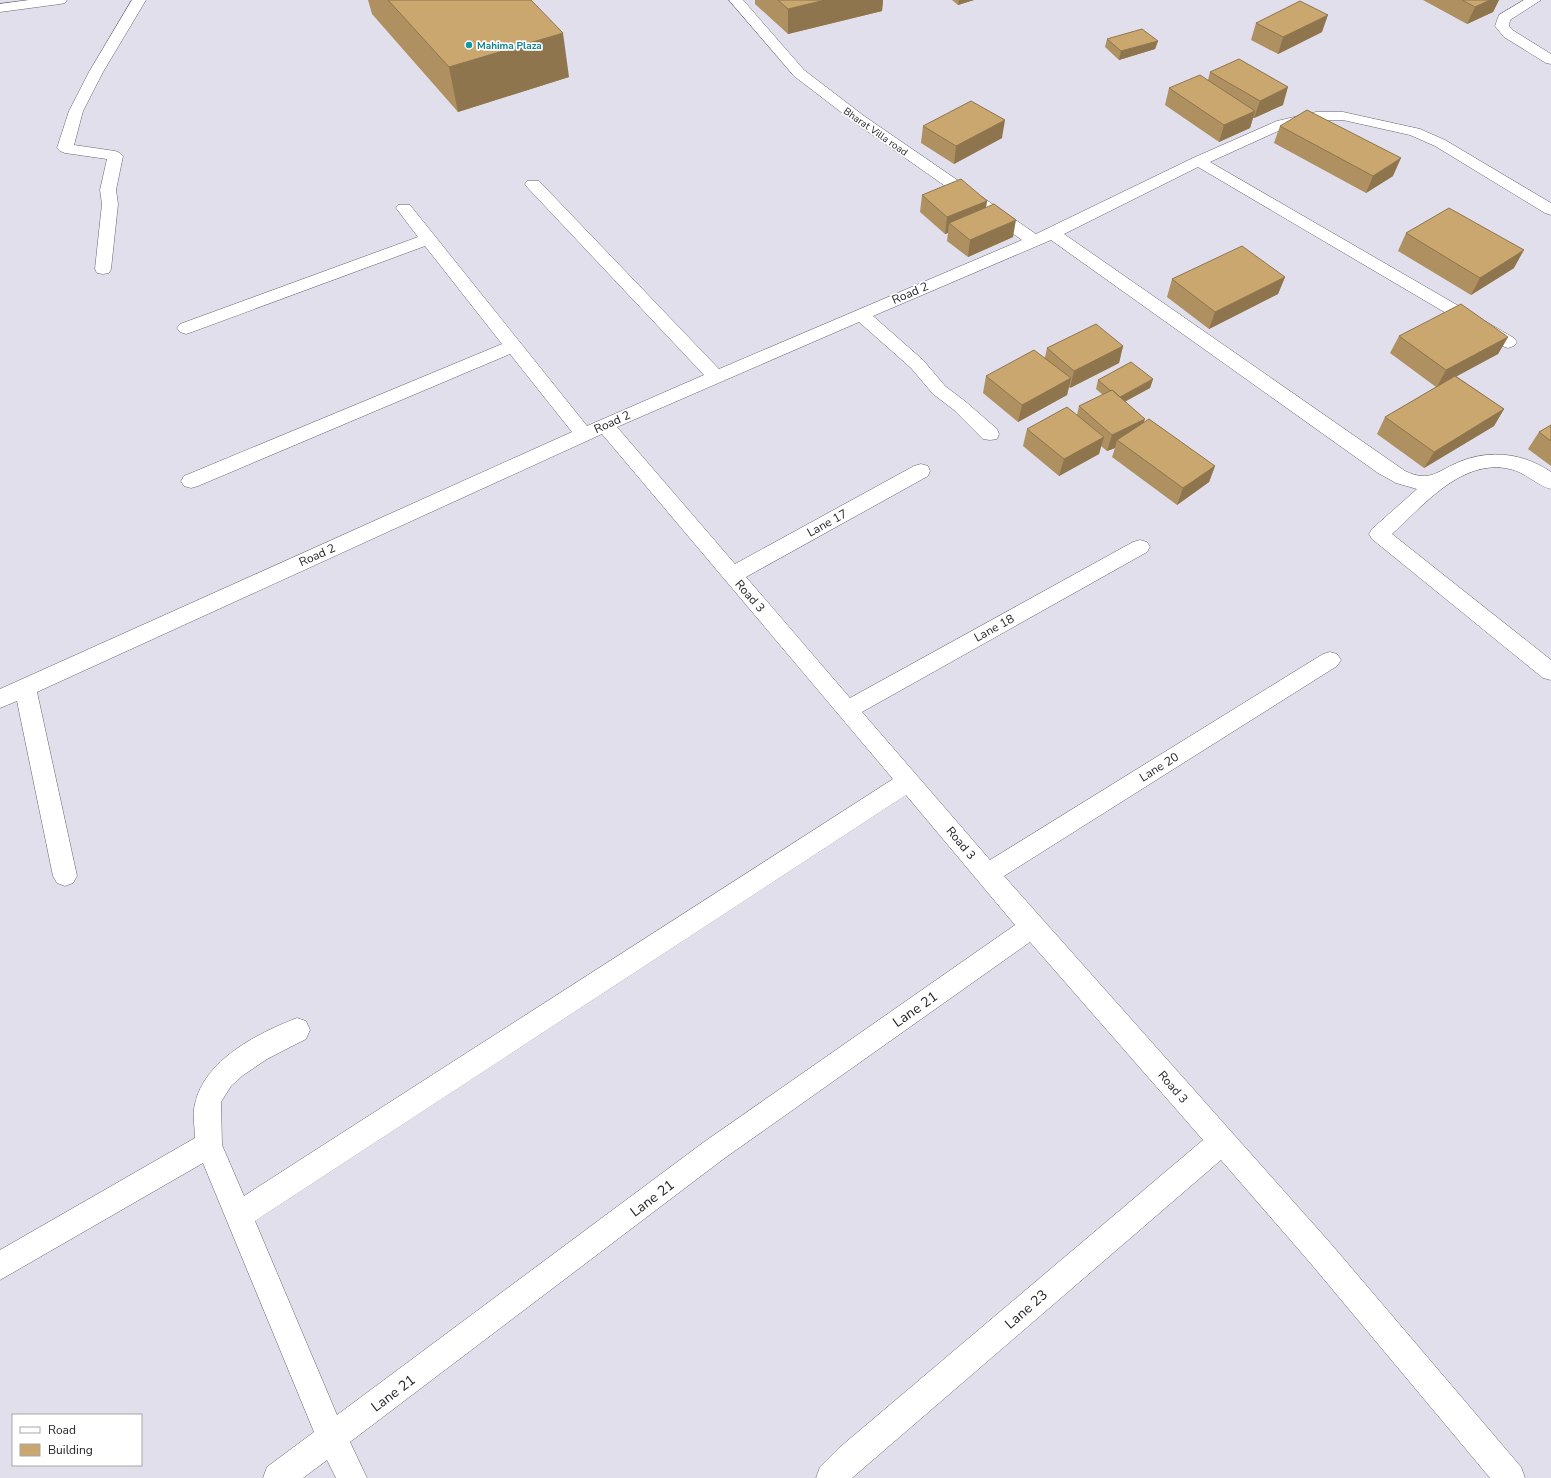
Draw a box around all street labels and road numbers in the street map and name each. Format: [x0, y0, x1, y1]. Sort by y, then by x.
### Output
street label: Bharat Villa road [840, 104, 911, 159]
street label: Road 2 [889, 278, 931, 308]
street label: Road 2 [591, 407, 633, 437]
street label: Lane 17 [804, 505, 850, 541]
street label: Road 2 [296, 540, 338, 570]
street label: Road 3 [731, 576, 769, 616]
street label: Lane 18 [971, 610, 1017, 646]
street label: Lane 20 [1136, 749, 1182, 785]
street label: Road 3 [943, 823, 979, 863]
street label: Lane 21 [889, 987, 942, 1032]
street label: Road 3 [1154, 1067, 1192, 1107]
street label: Lane 21 [626, 1176, 678, 1221]
street label: Lane 23 [1001, 1286, 1052, 1333]
street label: Lane 21 [367, 1371, 419, 1416]

